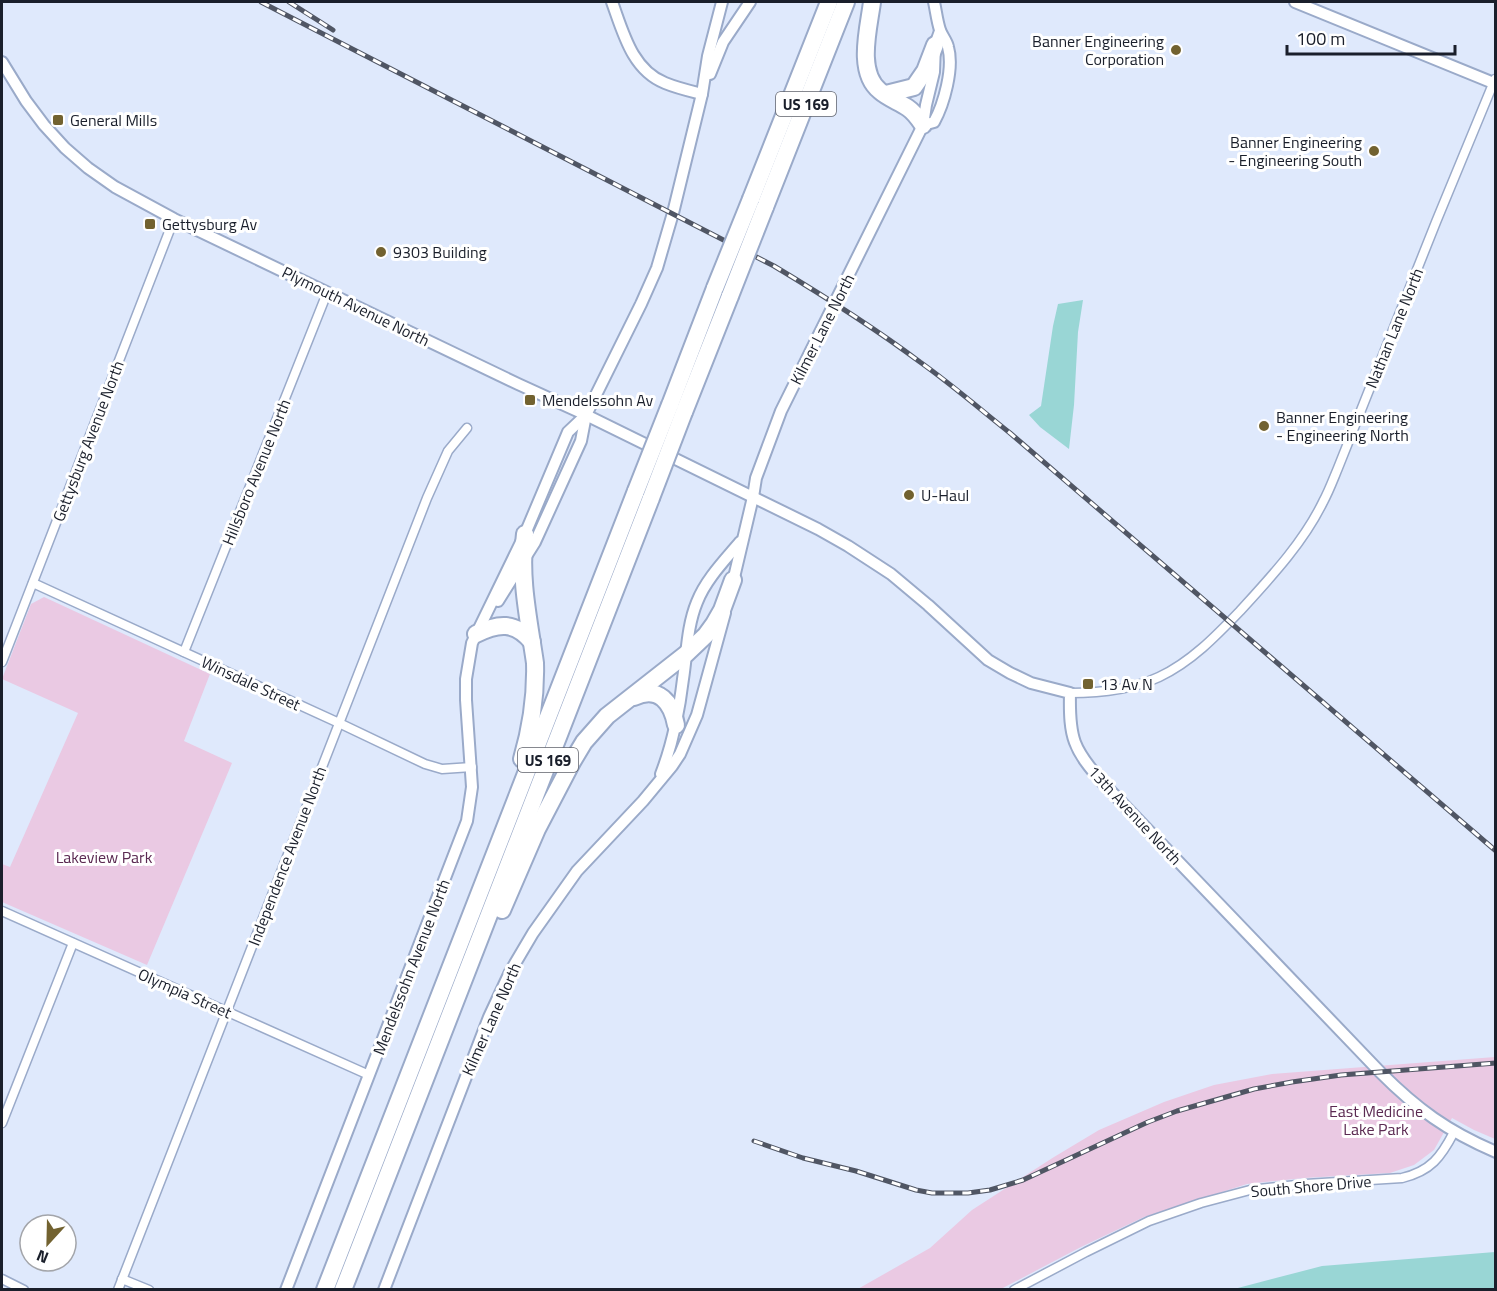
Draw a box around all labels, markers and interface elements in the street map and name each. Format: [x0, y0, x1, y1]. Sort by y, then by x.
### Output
scale bar [1287, 18, 1455, 56]
text: 100 m [1296, 25, 1345, 52]
place label: Banner Engineering Corporation [1032, 29, 1164, 71]
marker: Banner Engineering Corporation [1169, 43, 1183, 57]
road number: US 169 [776, 92, 836, 116]
place label: General Mills [70, 108, 157, 132]
marker: General Mills [51, 113, 65, 127]
place label: Banner Engineering - Engineering South [1228, 130, 1362, 172]
marker: Banner Engineering - Engineering South [1367, 144, 1381, 158]
place label: Gettysburg Av [162, 212, 258, 236]
marker: Gettysburg Av [143, 217, 157, 231]
place label: 9303 Building [393, 240, 487, 264]
marker: 9303 Building [374, 245, 388, 259]
street label: Plymouth Avenue North [278, 260, 434, 352]
street label: Nathan Lane North [1359, 264, 1429, 392]
street label: Kilmer Lane North [784, 269, 860, 389]
street label: Gettysburg Avenue North [46, 357, 130, 525]
place label: Mendelssohn Av [542, 388, 654, 412]
marker: Mendelssohn Av [523, 393, 537, 407]
street label: Hillsboro Avenue North [216, 395, 296, 549]
place label: Banner Engineering - Engineering North [1276, 405, 1409, 447]
marker: Banner Engineering - Engineering North [1257, 419, 1271, 433]
place label: U-Haul [921, 483, 969, 507]
marker: U-Haul [902, 488, 916, 502]
street label: Winsdale Street [198, 650, 305, 717]
place label: 13 Av N [1100, 672, 1153, 696]
marker: 13 Av N [1081, 677, 1095, 691]
road number: US 169 [518, 748, 578, 772]
street label: 13th Avenue North [1083, 760, 1187, 870]
street label: Independence Avenue North [242, 763, 332, 949]
park label: Lakeview Park [56, 845, 153, 869]
street label: Mendelssohn Avenue North [366, 875, 456, 1059]
street label: Kilmer Lane North [455, 959, 527, 1079]
street label: Olympia Street [134, 962, 236, 1024]
park label: East Medicine Lake Park [1329, 1099, 1423, 1141]
street label: South Shore Drive [1250, 1169, 1372, 1203]
north arrow [18, 1213, 78, 1273]
text: N [33, 1244, 52, 1270]

